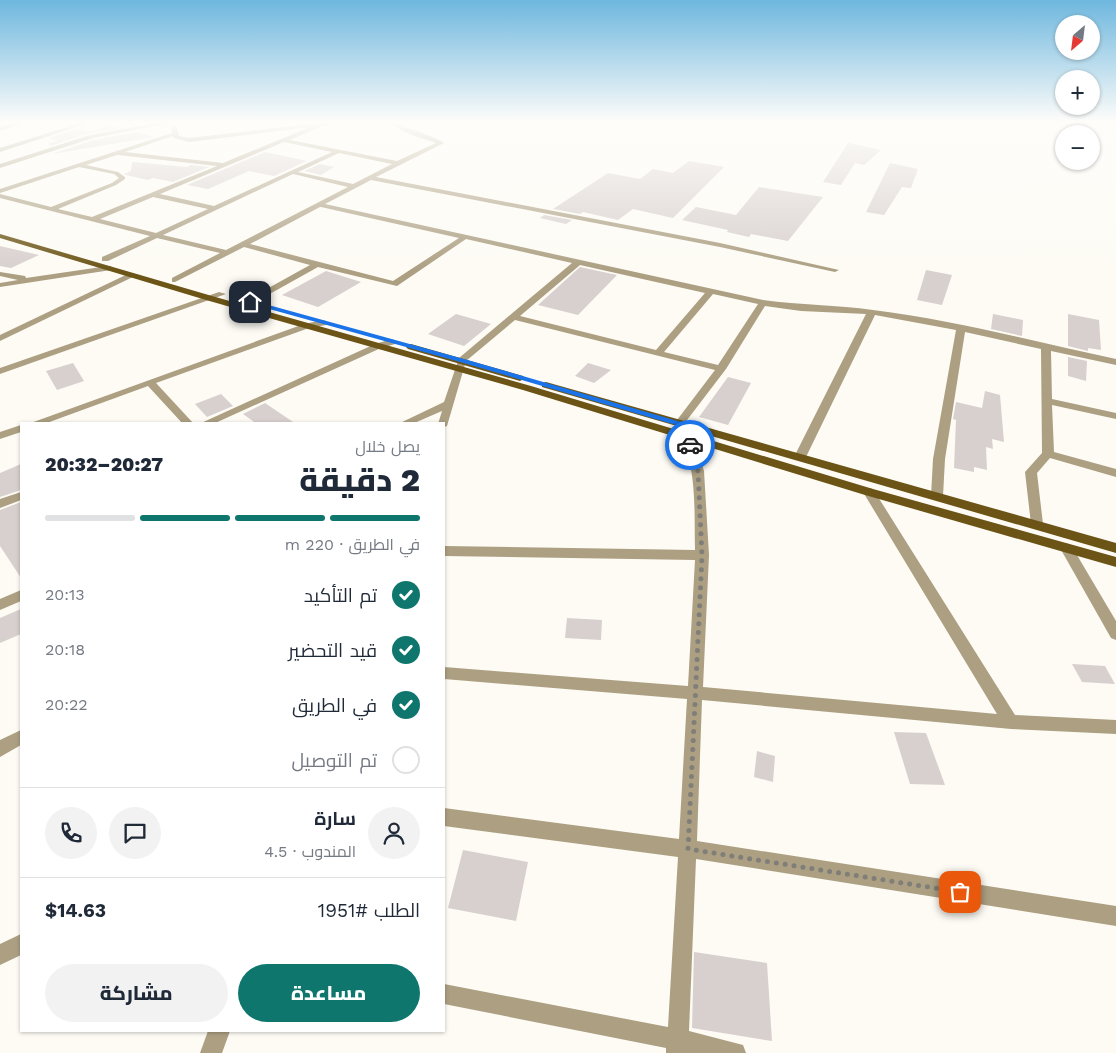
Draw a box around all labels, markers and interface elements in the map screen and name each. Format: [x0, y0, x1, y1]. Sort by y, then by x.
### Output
north arrow [1055, 15, 1100, 60]
map controls [1055, 15, 1100, 170]
button: + [1055, 70, 1100, 115]
button: − [1055, 125, 1100, 170]
pin [229, 281, 271, 323]
icon: home [236, 288, 264, 316]
courier [665, 420, 715, 470]
icon: car [676, 431, 704, 459]
text: يصل خلال [355, 437, 420, 456]
text: 20:27–20:32 [45, 453, 163, 476]
text: 2 دقيقة [299, 461, 420, 499]
text: في الطريق · 220 m [285, 535, 420, 554]
icon: check [392, 581, 420, 609]
text: تم التأكيد [304, 584, 377, 607]
text: 20:13 [45, 585, 85, 604]
icon: check [392, 636, 420, 664]
text: قيد التحضير [288, 639, 377, 662]
text: 20:18 [45, 640, 85, 659]
icon: check [392, 691, 420, 719]
text: في الطريق [292, 694, 377, 717]
text: 20:22 [45, 695, 88, 714]
text: تم التوصيل [292, 749, 377, 772]
button: phone [45, 807, 97, 859]
button: chat [109, 807, 161, 859]
text: سارة [314, 807, 356, 830]
button: person [368, 807, 420, 859]
text: المندوب · 4.5 [264, 842, 356, 861]
pin [939, 871, 981, 913]
icon: bag [946, 878, 974, 906]
text: $14.63 [45, 899, 106, 922]
text: الطلب #1951 [318, 899, 420, 922]
button: مشاركة [45, 964, 228, 1022]
button: مساعدة [238, 964, 420, 1022]

